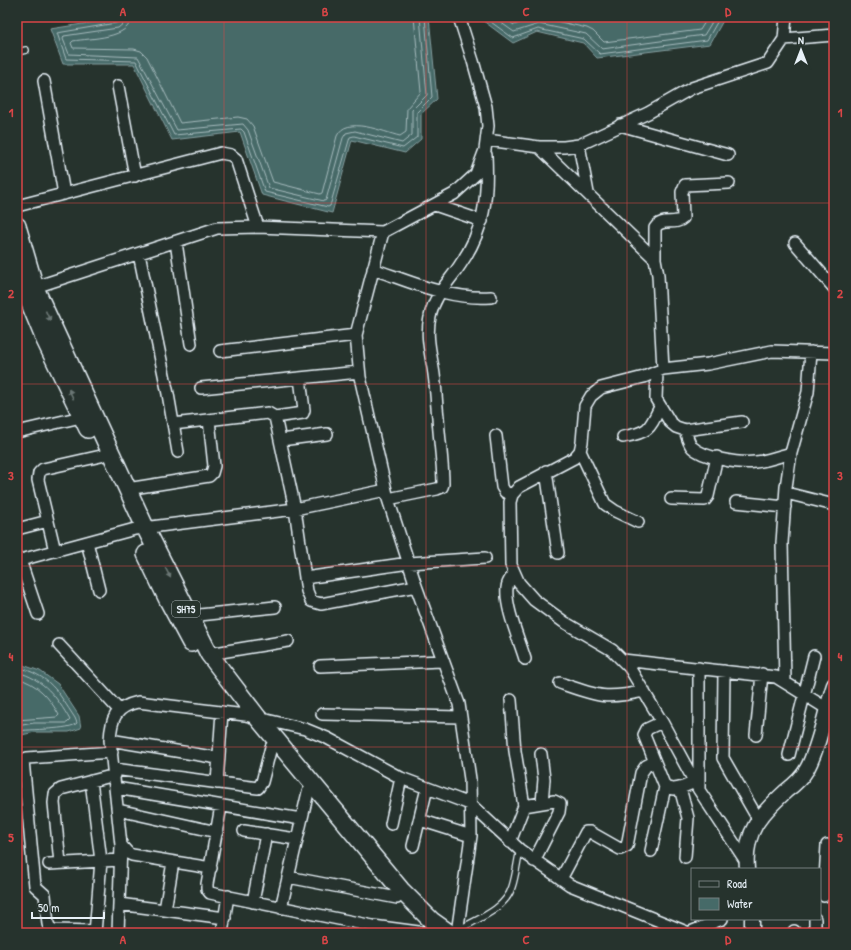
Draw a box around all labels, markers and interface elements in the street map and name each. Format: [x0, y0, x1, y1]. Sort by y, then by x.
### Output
text: A [120, 2, 127, 20]
text: B [322, 2, 329, 20]
text: C [522, 2, 530, 20]
text: D [725, 2, 732, 20]
north arrow [781, 30, 821, 70]
text: N [798, 33, 804, 47]
text: 1 [9, 103, 14, 121]
text: 1 [838, 103, 843, 121]
text: 2 [8, 284, 15, 302]
text: 2 [837, 284, 844, 302]
one-way arrow [45, 310, 51, 321]
one-way arrow [68, 388, 74, 400]
text: 3 [8, 466, 14, 484]
text: 3 [837, 466, 843, 484]
one-way arrow [165, 567, 171, 579]
road number: SH75 [172, 601, 200, 617]
text: 4 [9, 647, 14, 665]
text: 4 [838, 647, 843, 665]
text: 5 [8, 828, 14, 846]
text: 5 [837, 828, 843, 846]
legend [691, 868, 821, 920]
text: Road [727, 875, 747, 892]
scale bar [32, 894, 104, 920]
text: Water [727, 895, 753, 912]
text: 50 m [38, 899, 59, 916]
text: A [120, 930, 127, 948]
text: B [322, 930, 329, 948]
text: C [522, 930, 530, 948]
text: D [725, 930, 732, 948]

